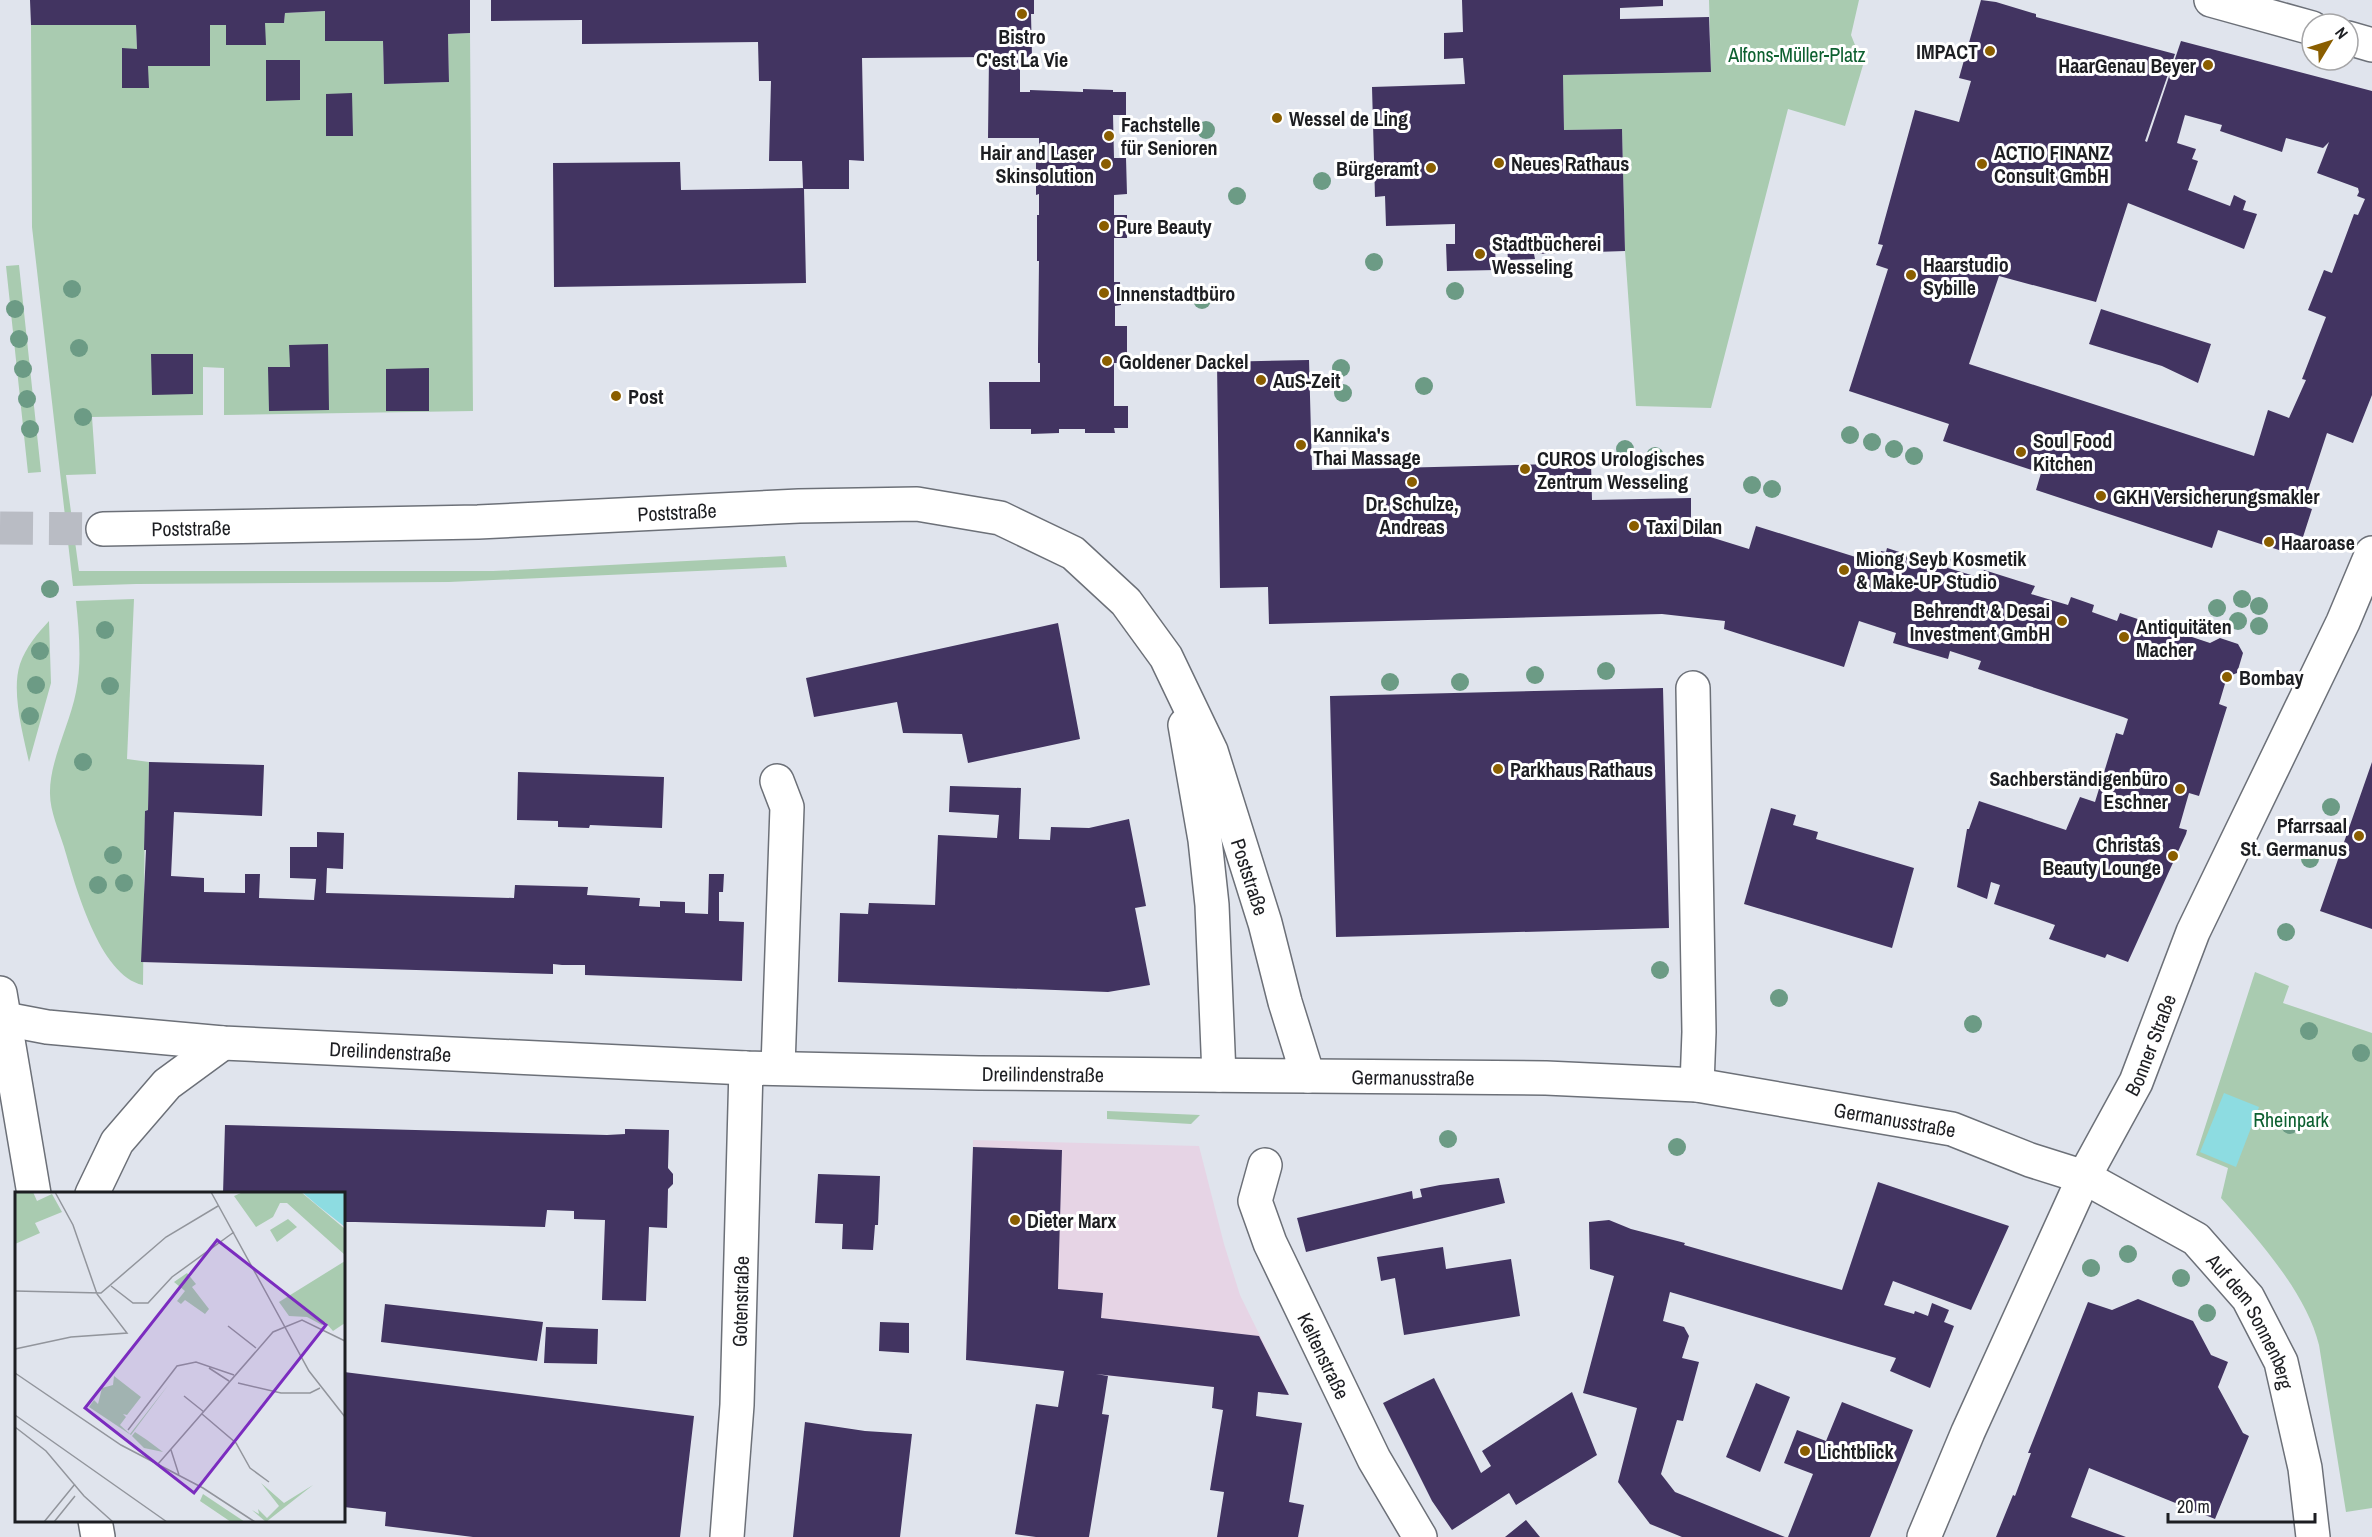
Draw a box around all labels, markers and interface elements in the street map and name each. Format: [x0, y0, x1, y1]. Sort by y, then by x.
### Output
marker: Bistro C'est La Vie [1015, 7, 1029, 21]
north arrow [2300, 12, 2360, 72]
text: N [2330, 22, 2353, 43]
place label: Bistro C'est La Vie [976, 23, 1068, 73]
place label: IMPACT [1916, 38, 1978, 65]
park label: Alfons-Müller-Platz [1727, 41, 1866, 68]
marker: IMPACT [1983, 44, 1997, 58]
place label: HaarGenau Beyer [2058, 52, 2197, 79]
marker: HaarGenau Beyer [2201, 58, 2215, 72]
place label: Wessel de Ling [1289, 105, 1408, 132]
place label: Fachstelle für Senioren [1121, 111, 1218, 161]
marker: Wessel de Ling [1270, 111, 1284, 125]
marker: Fachstelle für Senioren [1102, 129, 1116, 143]
place label: Hair and Laser Skinsolution [980, 139, 1095, 189]
place label: ACTIO FINANZ Consult GmbH [1994, 139, 2110, 189]
place label: Neues Rathaus [1511, 150, 1629, 177]
place label: Bürgeramt [1336, 155, 1420, 182]
marker: Neues Rathaus [1492, 156, 1506, 170]
marker: Hair and Laser Skinsolution [1099, 157, 1113, 171]
marker: ACTIO FINANZ Consult GmbH [1975, 157, 1989, 171]
marker: Bürgeramt [1424, 161, 1438, 175]
place label: Pure Beauty [1116, 213, 1213, 240]
marker: Pure Beauty [1097, 219, 1111, 233]
place label: Stadtbücherei Wesseling [1492, 230, 1601, 280]
marker: Stadtbücherei Wesseling [1473, 247, 1487, 261]
place label: Haarstudio Sybille [1923, 251, 2009, 301]
marker: Haarstudio Sybille [1904, 268, 1918, 282]
place label: Innenstadtbüro [1116, 280, 1235, 307]
marker: Innenstadtbüro [1097, 286, 1111, 300]
place label: Goldener Dackel [1119, 348, 1248, 375]
marker: Goldener Dackel [1100, 354, 1114, 368]
place label: AuS-Zeit [1273, 367, 1341, 394]
marker: AuS-Zeit [1254, 373, 1268, 387]
place label: Post [628, 383, 664, 410]
marker: Post [609, 389, 623, 403]
place label: Kannika's Thai Massage [1313, 421, 1421, 471]
place label: Soul Food Kitchen [2033, 427, 2112, 477]
marker: Kannika's Thai Massage [1294, 438, 1308, 452]
place label: CUROS Urologisches Zentrum Wesseling [1537, 445, 1705, 495]
marker: Soul Food Kitchen [2014, 445, 2028, 459]
marker: CUROS Urologisches Zentrum Wesseling [1518, 462, 1532, 476]
marker: Dr. Schulze, Andreas [1405, 475, 1419, 489]
place label: GKH Versicherungsmakler [2113, 483, 2320, 510]
marker: GKH Versicherungsmakler [2094, 489, 2108, 503]
place label: Dr. Schulze, Andreas [1366, 490, 1458, 540]
street label: Poststraße [637, 496, 717, 528]
place label: Taxi Dilan [1646, 513, 1722, 540]
street label: Poststraße [151, 514, 231, 542]
marker: Taxi Dilan [1627, 519, 1641, 533]
place label: Haaroase [2281, 529, 2355, 556]
marker: Haaroase [2262, 535, 2276, 549]
place label: Miong Seyb Kosmetik & Make-UP Studio [1856, 545, 2027, 595]
marker: Miong Seyb Kosmetik & Make-UP Studio [1837, 563, 1851, 577]
place label: Behrendt & Desai Investment GmbH [1910, 597, 2050, 647]
place label: Antiquitäten Macher [2136, 613, 2232, 663]
marker: Behrendt & Desai Investment GmbH [2055, 614, 2069, 628]
marker: Antiquitäten Macher [2117, 630, 2131, 644]
place label: Bombay [2239, 664, 2305, 691]
marker: Bombay [2220, 670, 2234, 684]
place label: Parkhaus Rathaus [1510, 756, 1653, 783]
marker: Parkhaus Rathaus [1491, 762, 1505, 776]
place label: Sachberständigenbüro Eschner [1989, 765, 2169, 815]
marker: Sachberständigenbüro Eschner [2173, 782, 2187, 796]
place label: Pfarrsaal St. Germanus [2240, 812, 2347, 862]
marker: Pfarrsaal St. Germanus [2352, 829, 2366, 843]
place label: Christa´s Beauty Lounge [2043, 831, 2161, 881]
street label: Poststraße [1225, 835, 1275, 919]
marker: Christa´s Beauty Lounge [2166, 849, 2180, 863]
street label: Bonner Straße [2118, 990, 2182, 1100]
street label: Dreilindenstraße [329, 1035, 452, 1067]
street label: Dreilindenstraße [982, 1060, 1104, 1088]
street label: Germanusstraße [1351, 1063, 1475, 1091]
street label: Germanusstraße [1832, 1095, 1958, 1143]
park label: Rheinpark [2253, 1106, 2330, 1133]
inset map [15, 1192, 345, 1522]
place label: Dieter Marx [1027, 1207, 1117, 1234]
marker: Dieter Marx [1008, 1213, 1022, 1227]
street label: Auf dem Sonnenberg [2200, 1247, 2300, 1392]
street label: Gotenstraße [725, 1255, 754, 1347]
street label: Keltenstraße [1292, 1308, 1357, 1403]
place label: Lichtblick [1817, 1438, 1894, 1465]
marker: Lichtblick [1798, 1444, 1812, 1458]
scale bar [2168, 1486, 2315, 1524]
text: 20 m [2177, 1494, 2210, 1519]

